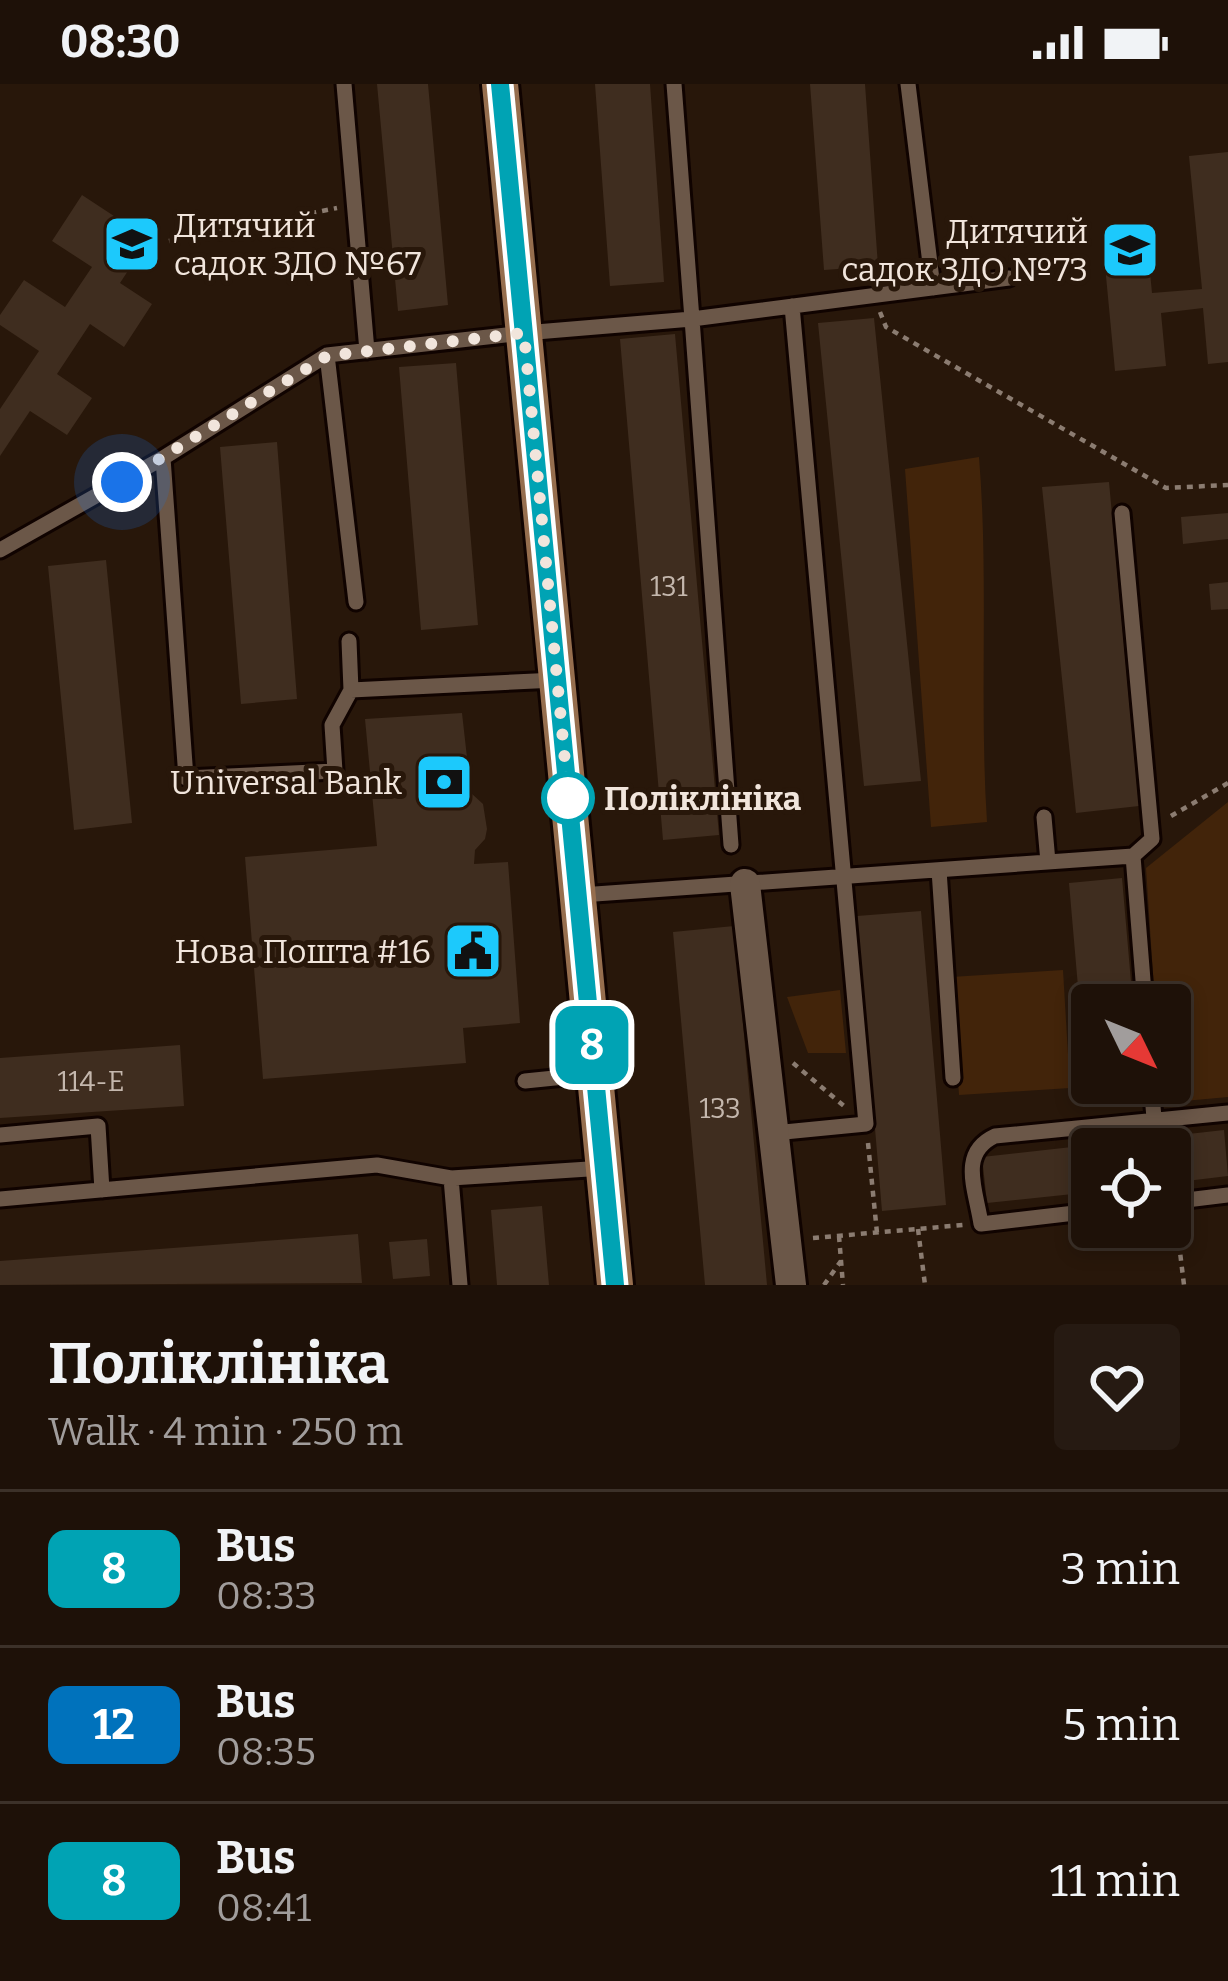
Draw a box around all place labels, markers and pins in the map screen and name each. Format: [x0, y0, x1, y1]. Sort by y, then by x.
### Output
place label: Дитячий садок ЗДО №67 [174, 206, 421, 284]
place label: Дитячий садок ЗДО №73 [841, 212, 1088, 290]
school or university icon: Дитячий садок ЗДО №67 [101, 213, 163, 275]
school or university icon: Дитячий садок ЗДО №73 [1099, 219, 1161, 281]
bank icon: Universal Bank [413, 751, 475, 813]
place label: Universal Bank [170, 763, 402, 803]
marker: Поліклініка [543, 773, 593, 823]
place label: Поліклініка [604, 779, 802, 819]
public building icon: Нова Пошта #16 [442, 920, 504, 982]
place label: Нова Пошта #16 [174, 932, 431, 972]

